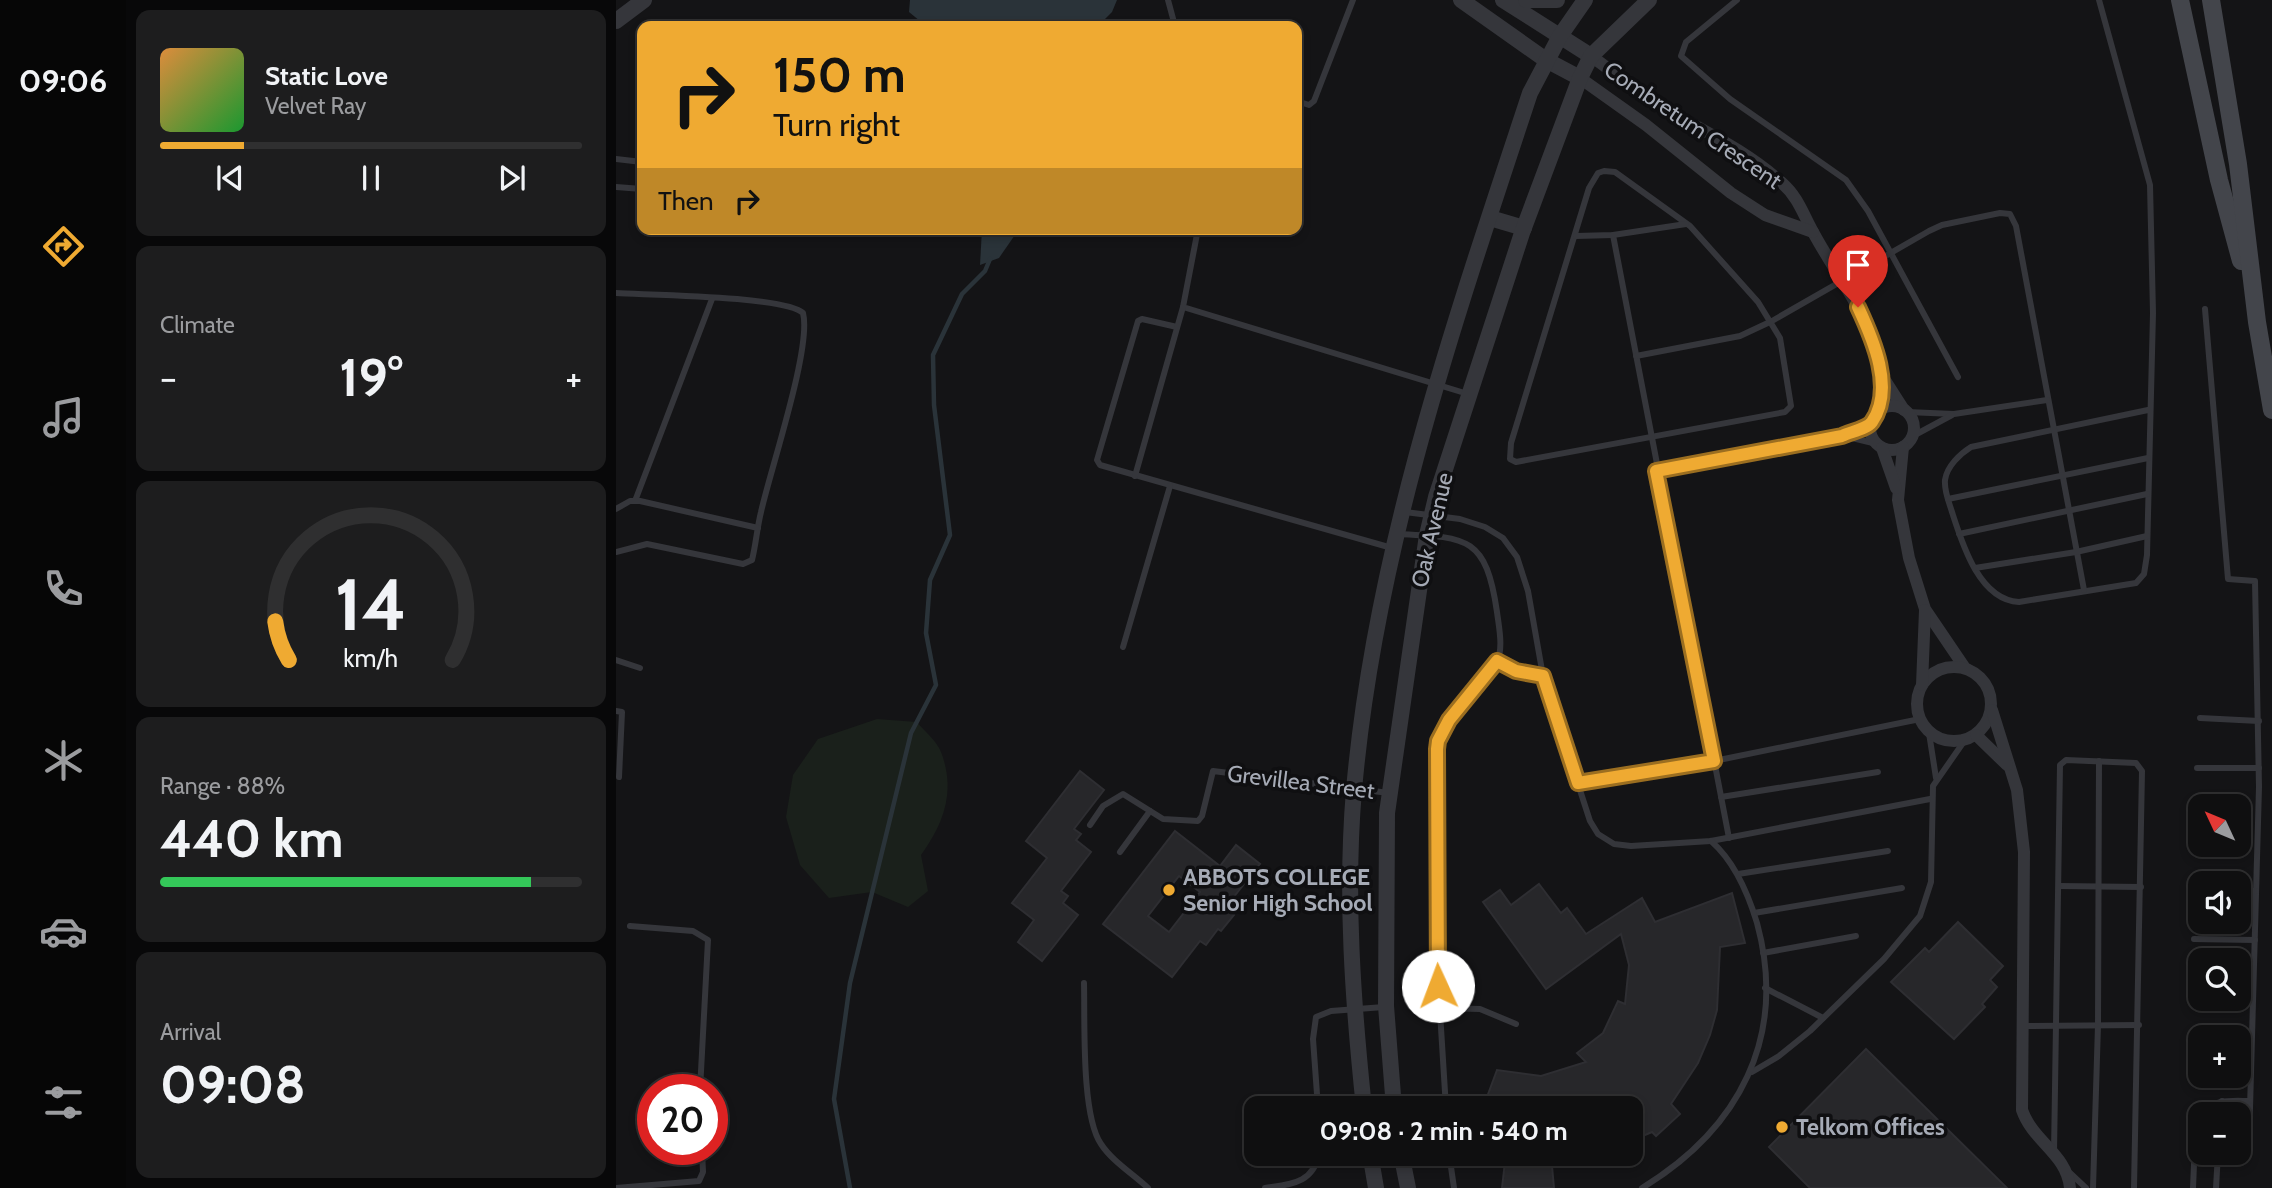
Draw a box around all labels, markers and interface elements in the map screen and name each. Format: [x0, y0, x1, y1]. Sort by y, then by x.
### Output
text: 150 m [773, 45, 906, 104]
icon: right [658, 49, 749, 140]
street label: Combretum Crescent [1599, 55, 1787, 195]
text: Static Love [265, 60, 388, 92]
text: 09:06 [19, 61, 107, 100]
text: Velvet Ray [265, 92, 366, 120]
text: Turn right [773, 105, 900, 144]
icon: previous [211, 159, 249, 197]
icon: pause [352, 159, 390, 197]
icon: next [493, 159, 531, 197]
icon: right [728, 182, 766, 220]
text: Then [658, 185, 714, 217]
icon: directions [39, 222, 88, 271]
pin [1828, 235, 1888, 307]
icon: arrive [1839, 246, 1877, 284]
text: Climate [160, 311, 235, 339]
text: 19° [339, 346, 403, 409]
text: − [160, 354, 177, 401]
text: + [565, 354, 582, 401]
icon: music [39, 393, 88, 442]
street label: Oak Avenue [1405, 470, 1459, 590]
text: 14 [335, 560, 407, 648]
icon: phone [39, 564, 88, 613]
text: km/h [344, 643, 398, 673]
icon: climate [39, 736, 88, 785]
street label: Grevillea Street [1226, 759, 1376, 805]
text: Range · 88% [160, 772, 285, 800]
north arrow [2188, 794, 2250, 858]
map controls [2188, 794, 2251, 1165]
text: 440 km [160, 807, 343, 870]
place label: ABBOTS COLLEGE Senior High School [1183, 863, 1373, 917]
button: sound [2188, 871, 2251, 934]
marker: ABBOTS COLLEGE Senior High School [1161, 882, 1177, 898]
icon: car [39, 907, 88, 956]
button: search [2188, 948, 2251, 1011]
position arrow [1401, 949, 1475, 1023]
text: Arrival [160, 1018, 221, 1046]
button: + [2188, 1025, 2251, 1088]
text: 09:08 [160, 1053, 306, 1116]
speed limit sign: 20 [637, 1074, 728, 1165]
icon: filters [39, 1078, 88, 1127]
button: − [2188, 1102, 2251, 1165]
place label: Telkom Offices [1796, 1113, 1945, 1141]
text: 09:08 · 2 min · 540 m [1320, 1115, 1567, 1147]
marker: Telkom Offices [1774, 1119, 1790, 1135]

